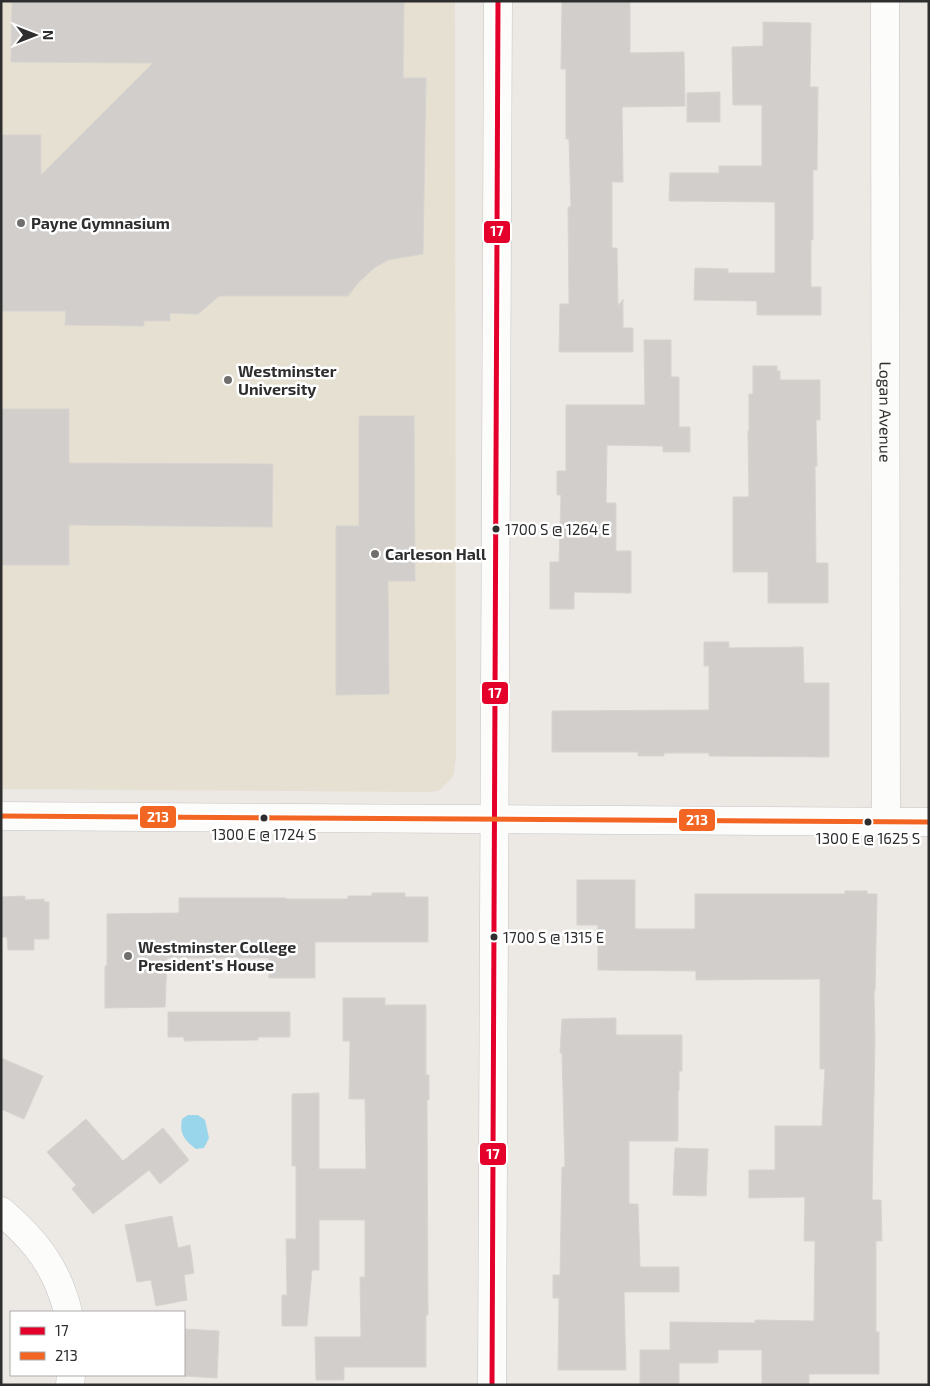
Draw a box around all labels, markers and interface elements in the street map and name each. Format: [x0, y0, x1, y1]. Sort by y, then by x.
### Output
north arrow [10, 10, 60, 60]
text: N [40, 30, 57, 40]
place label: Payne Gymnasium [31, 213, 170, 233]
marker: Payne Gymnasium [15, 217, 27, 229]
line badge: 17 [483, 220, 511, 244]
text: 17 [490, 222, 504, 239]
place label: Westminster University [238, 361, 337, 399]
street label: Logan Avenue [876, 361, 896, 463]
marker: Westminster University [222, 374, 234, 386]
place label: 1700 S @ 1264 E [505, 520, 610, 538]
marker: 1700 S @ 1264 E [491, 524, 501, 534]
place label: Carleson Hall [385, 544, 487, 563]
marker: Carleson Hall [369, 548, 381, 560]
line badge: 17 [481, 681, 509, 705]
text: 17 [488, 684, 502, 701]
line badge: 213 [139, 805, 177, 829]
text: 213 [147, 808, 169, 825]
line badge: 213 [678, 808, 716, 832]
text: 213 [686, 811, 708, 828]
marker: 1300 E @ 1724 S [259, 813, 269, 823]
marker: 1300 E @ 1625 S [863, 817, 873, 827]
place label: 1300 E @ 1724 S [212, 825, 316, 843]
place label: 1300 E @ 1625 S [816, 829, 920, 847]
place label: 1700 S @ 1315 E [503, 928, 604, 946]
marker: 1700 S @ 1315 E [489, 932, 499, 942]
place label: Westminster College President's House [138, 937, 296, 974]
marker: Westminster College President's House [122, 950, 134, 962]
line badge: 17 [479, 1142, 507, 1166]
text: 17 [486, 1145, 500, 1162]
legend [10, 1311, 185, 1376]
text: 17 [55, 1321, 69, 1339]
text: 213 [55, 1346, 78, 1364]

